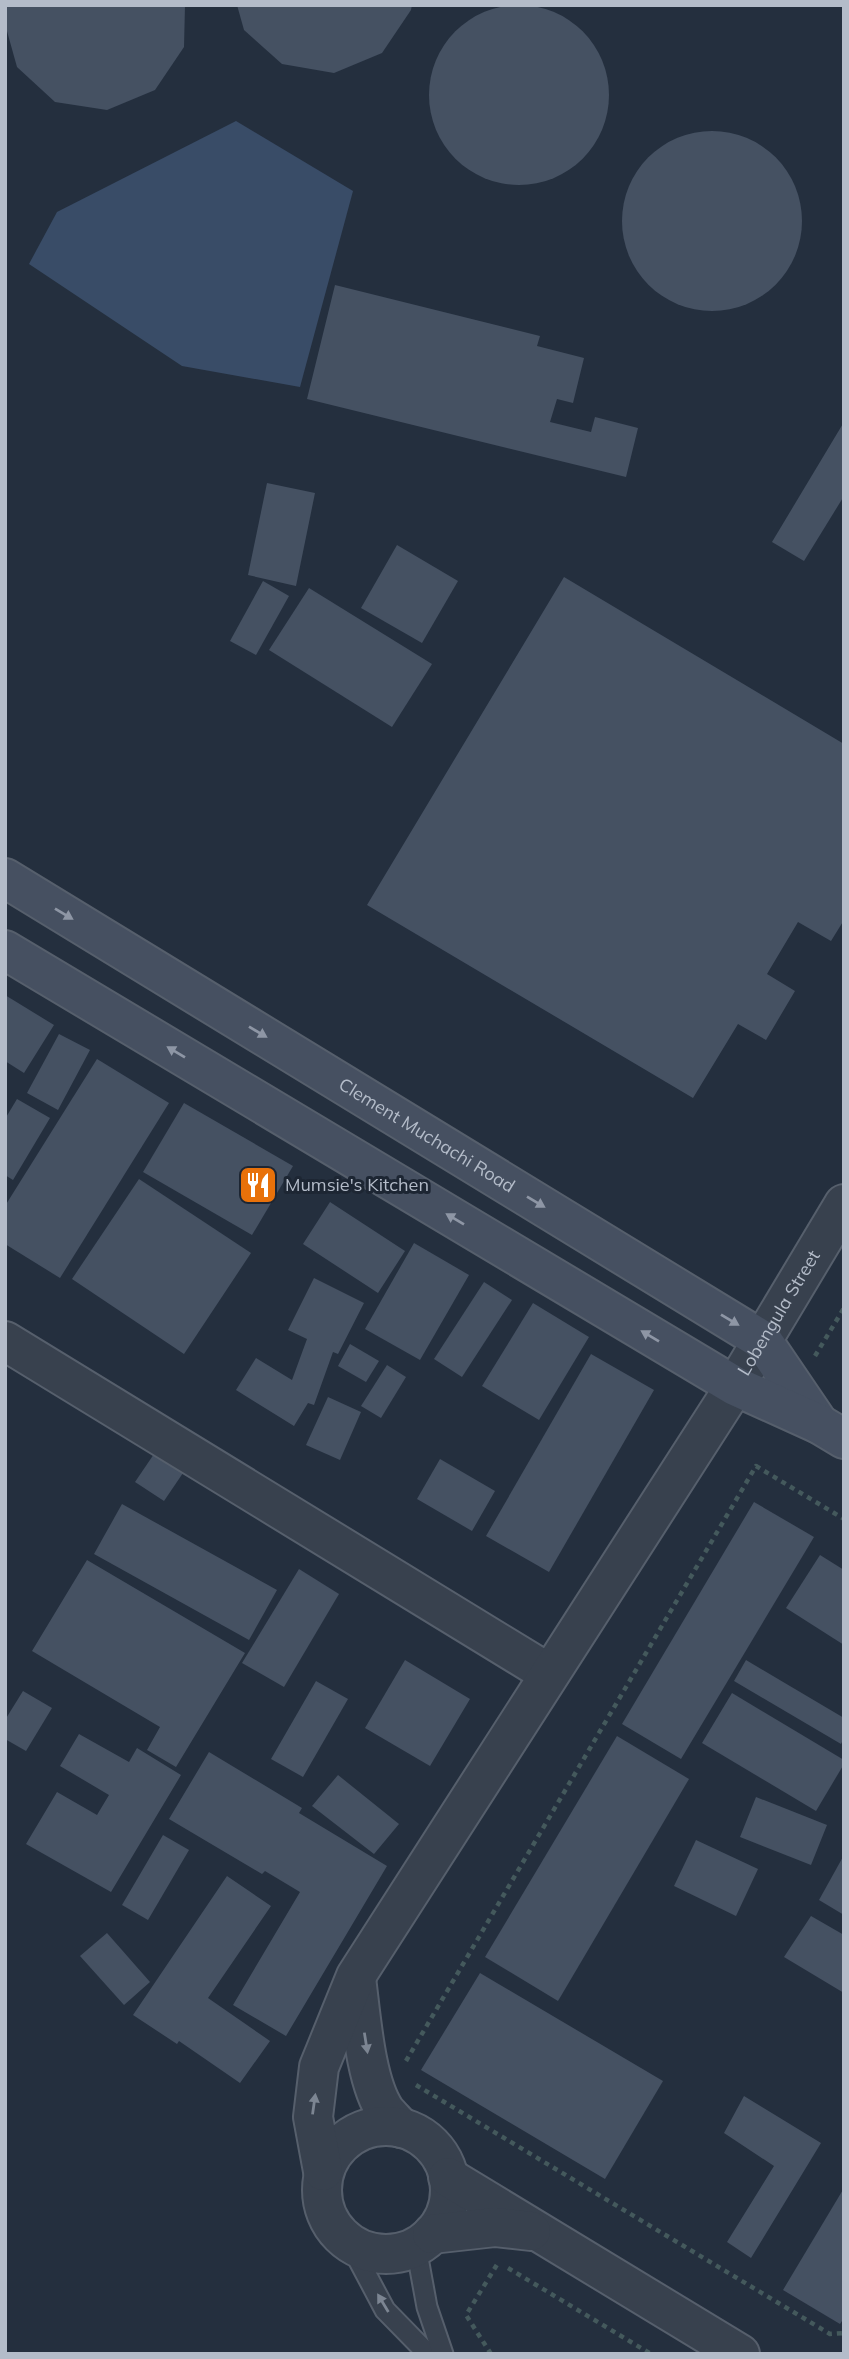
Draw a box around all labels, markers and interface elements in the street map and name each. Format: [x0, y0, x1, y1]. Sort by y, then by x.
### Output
one-way arrow [54, 907, 73, 920]
one-way arrow [248, 1026, 267, 1039]
one-way arrow [166, 1045, 185, 1058]
street label: Clement Muchachi Road [335, 1072, 519, 1197]
restaurant icon: Mumsie's Kitchen [237, 1164, 279, 1206]
place label: Mumsie's Kitchen [285, 1173, 429, 1196]
one-way arrow [526, 1195, 545, 1208]
one-way arrow [445, 1213, 465, 1225]
street label: Lobengula Street [732, 1246, 825, 1379]
one-way arrow [720, 1314, 739, 1327]
one-way arrow [641, 1330, 660, 1342]
one-way arrow [361, 2033, 372, 2055]
one-way arrow [309, 2093, 320, 2115]
one-way arrow [376, 2294, 389, 2313]

